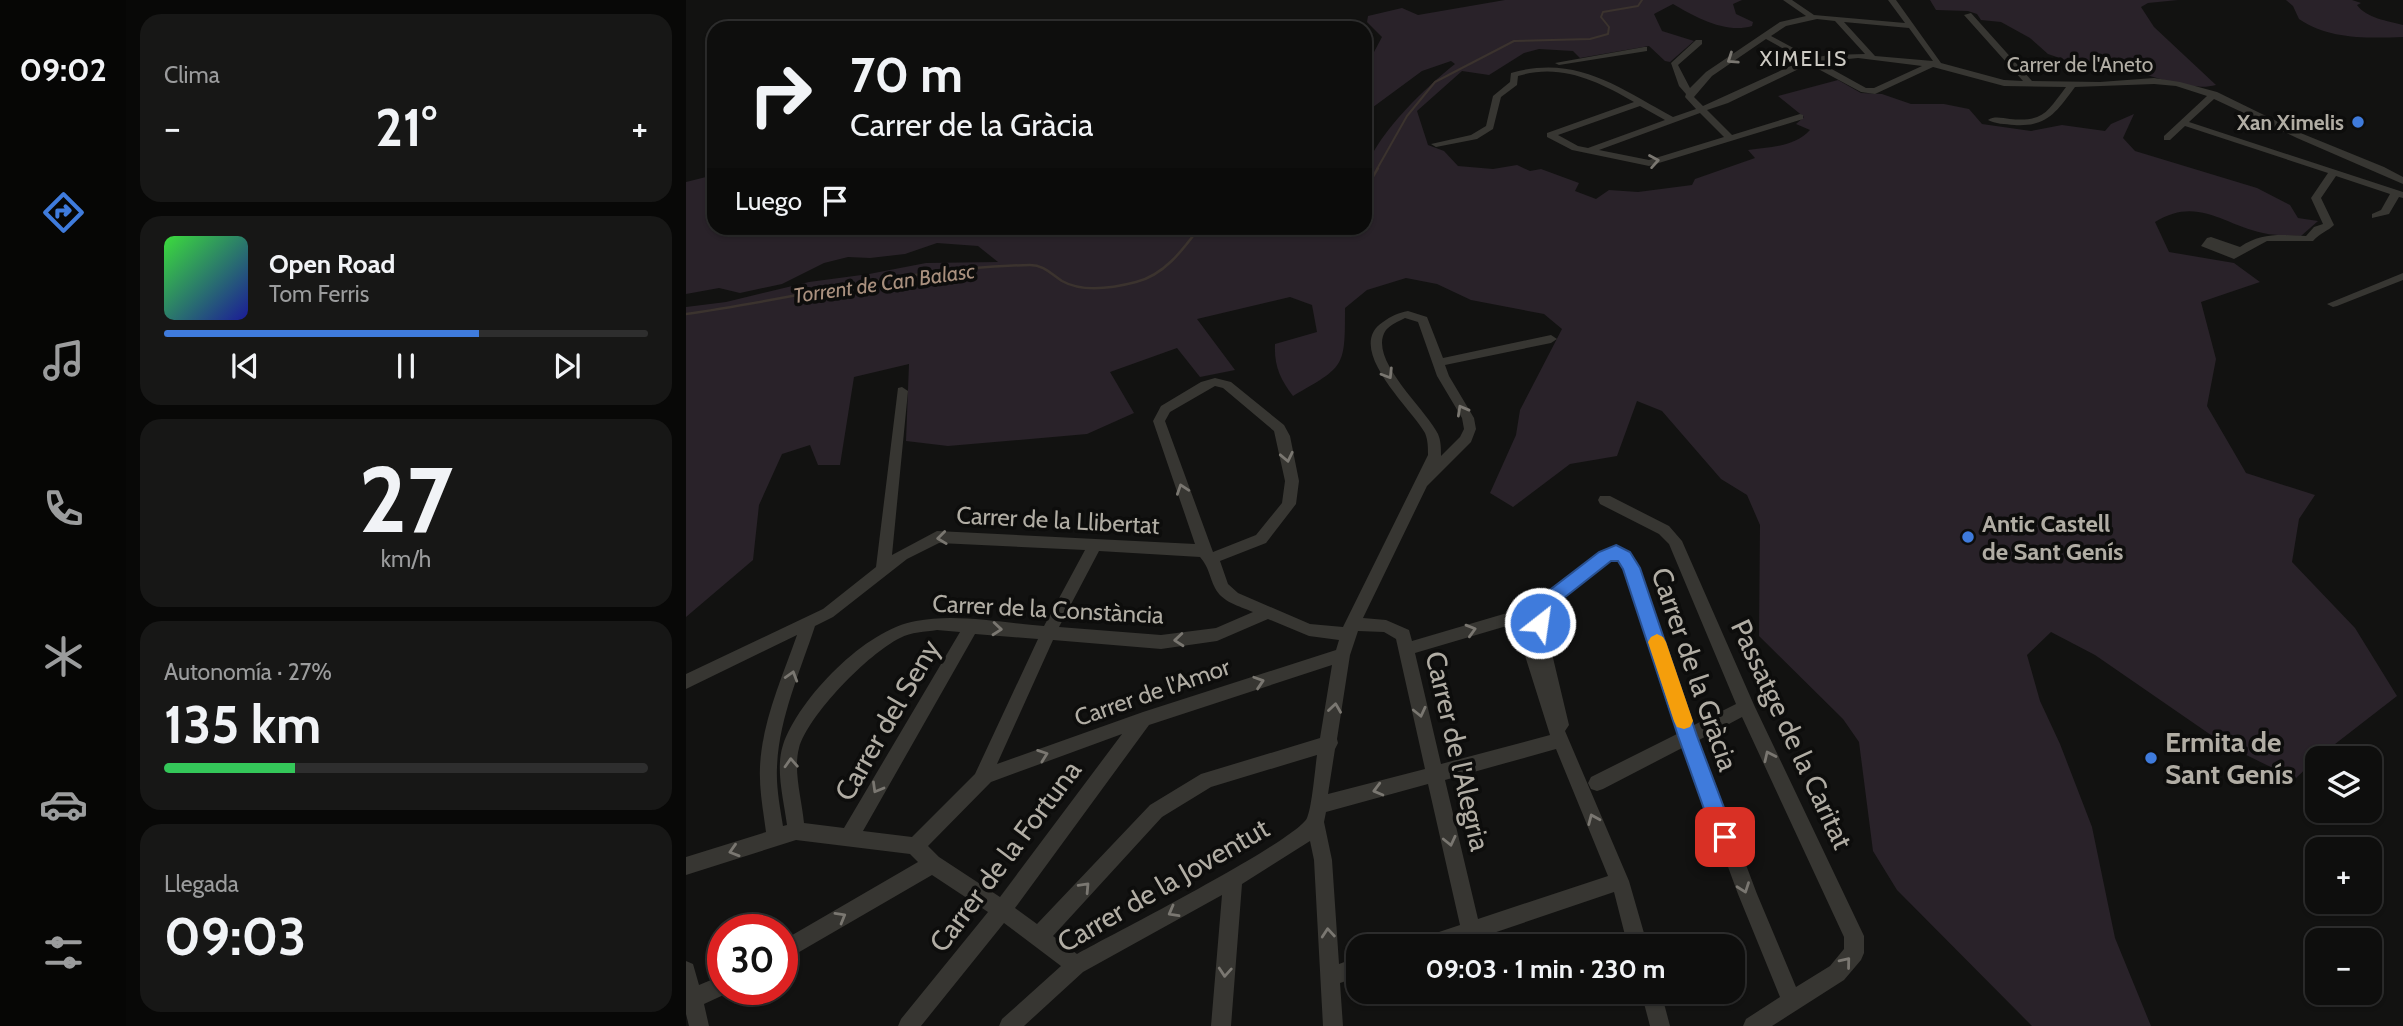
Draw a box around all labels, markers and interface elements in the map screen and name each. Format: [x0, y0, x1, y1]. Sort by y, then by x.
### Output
text: 70 m [850, 45, 963, 104]
district label: XIMELIS [1760, 46, 1848, 71]
icon: right [735, 49, 826, 140]
text: 09:02 [19, 50, 107, 89]
one-way arrow [1727, 50, 1740, 63]
street label: Carrer de l'Aneto [2007, 52, 2153, 77]
text: Clima [164, 61, 220, 89]
text: 21° [375, 96, 437, 159]
text: − [164, 104, 181, 151]
text: + [631, 104, 648, 151]
text: Carrer de la Gràcia [850, 105, 1093, 144]
place label: Xan Ximelis [2236, 110, 2344, 135]
marker: Xan Ximelis [2350, 114, 2366, 130]
one-way arrow [1648, 154, 1660, 169]
icon: arrive [816, 182, 854, 220]
text: Luego [735, 185, 802, 217]
icon: directions [39, 188, 88, 237]
text: Open Road [269, 248, 395, 280]
water label: Torrent de Can Balasc [792, 258, 977, 308]
text: Tom Ferris [269, 280, 369, 308]
icon: music [39, 336, 88, 385]
icon: previous [226, 347, 264, 385]
icon: pause [387, 347, 425, 385]
icon: next [548, 347, 586, 385]
one-way arrow [1379, 366, 1392, 379]
one-way arrow [1457, 405, 1471, 417]
text: 27 [359, 444, 453, 555]
one-way arrow [1279, 451, 1294, 463]
one-way arrow [1176, 483, 1190, 495]
icon: phone [39, 484, 88, 533]
street label: Carrer de la Llibertat [956, 500, 1160, 540]
place label: Antic Castell de Sant Genís [1982, 509, 2123, 566]
marker: Antic Castell de Sant Genís [1960, 529, 1976, 545]
one-way arrow [936, 531, 948, 546]
text: km/h [381, 545, 431, 573]
street label: Carrer de la Gràcia [1644, 563, 1746, 776]
position arrow [1503, 586, 1577, 660]
street label: Carrer de la Constància [932, 588, 1165, 630]
street label: Passatge de la Caritat [1724, 614, 1860, 854]
one-way arrow [992, 621, 1003, 636]
one-way arrow [1465, 624, 1477, 639]
icon: climate [39, 632, 88, 681]
one-way arrow [1174, 632, 1185, 647]
street label: Carrer del Seny [827, 633, 947, 807]
street label: Carrer de l'Alegria [1419, 648, 1498, 855]
street label: Carrer de l'Amor [1070, 652, 1234, 732]
text: Autonomía · 27% [164, 658, 332, 686]
one-way arrow [783, 670, 798, 682]
one-way arrow [1252, 676, 1265, 690]
text: 135 km [164, 693, 321, 756]
one-way arrow [1327, 703, 1342, 714]
one-way arrow [1412, 706, 1426, 718]
place label: Ermita de Sant Genís [2165, 725, 2293, 791]
map controls [2305, 746, 2382, 1005]
button: layers [2305, 746, 2382, 823]
one-way arrow [1037, 749, 1049, 763]
marker: Ermita de Sant Genís [2143, 750, 2159, 766]
one-way arrow [1763, 751, 1777, 763]
street label: Carrer de la Fortuna [922, 753, 1088, 958]
one-way arrow [784, 757, 799, 768]
icon: car [39, 780, 88, 829]
one-way arrow [872, 781, 885, 793]
one-way arrow [1372, 782, 1384, 796]
pin [1695, 807, 1755, 867]
street label: Carrer de la Joventut [1051, 811, 1275, 959]
one-way arrow [1587, 814, 1601, 826]
icon: arrive [1706, 818, 1744, 856]
one-way arrow [1442, 835, 1456, 847]
button: + [2305, 837, 2382, 914]
one-way arrow [729, 843, 741, 858]
text: Llegada [164, 870, 239, 898]
one-way arrow [1077, 882, 1089, 895]
one-way arrow [1735, 882, 1749, 894]
one-way arrow [1168, 904, 1181, 917]
text: 09:03 [164, 905, 306, 968]
one-way arrow [834, 912, 847, 925]
speed limit sign: 30 [707, 914, 798, 1005]
icon: filters [39, 928, 88, 977]
one-way arrow [1321, 928, 1336, 939]
button: − [2305, 928, 2382, 1005]
text: 09:03 · 1 min · 230 m [1426, 953, 1665, 985]
one-way arrow [1838, 957, 1851, 969]
one-way arrow [1218, 966, 1233, 977]

